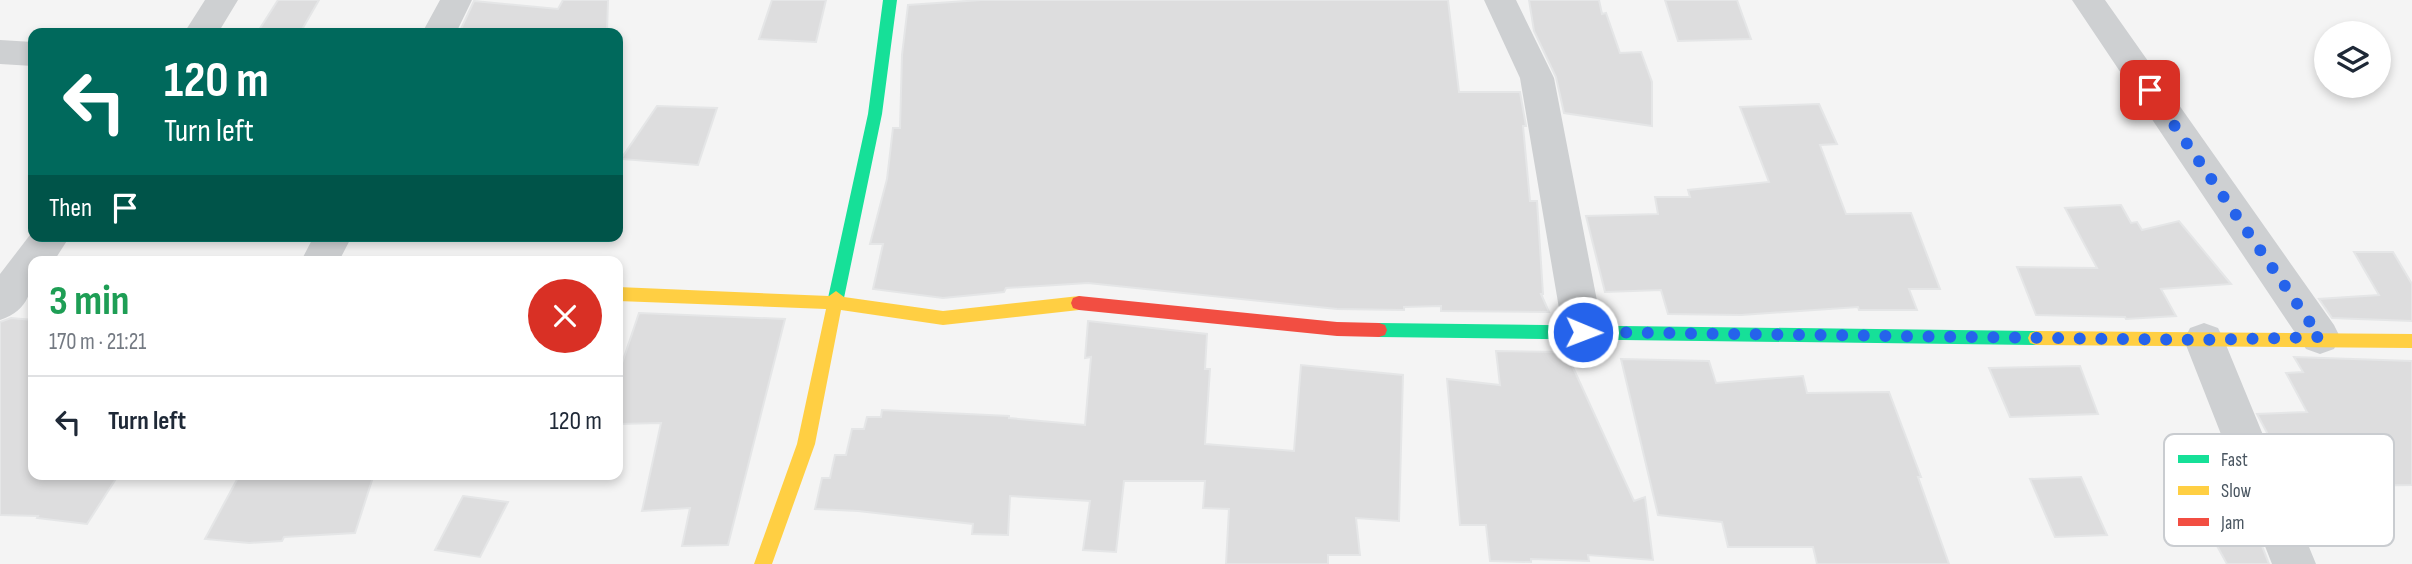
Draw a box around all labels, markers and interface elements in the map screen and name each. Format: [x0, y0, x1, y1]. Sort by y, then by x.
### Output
map controls [2314, 21, 2391, 98]
button: layers [2314, 21, 2391, 98]
text: 120 m [164, 52, 269, 111]
icon: left [49, 56, 140, 147]
pin [2120, 60, 2180, 120]
icon: arrive [2131, 71, 2169, 109]
text: Turn left [164, 112, 254, 151]
icon: arrive [106, 189, 144, 227]
text: Then [49, 193, 92, 224]
text: 3 min [49, 276, 129, 327]
button: close [528, 279, 602, 353]
position arrow [1546, 295, 1620, 369]
text: 170 m · 21:21 [49, 328, 146, 356]
icon: left [49, 403, 87, 441]
text: Turn left [108, 406, 186, 437]
text: 120 m [549, 406, 602, 437]
legend [2164, 434, 2394, 546]
text: Fast [2221, 449, 2248, 472]
text: Slow [2221, 480, 2251, 503]
text: Jam [2220, 512, 2244, 535]

